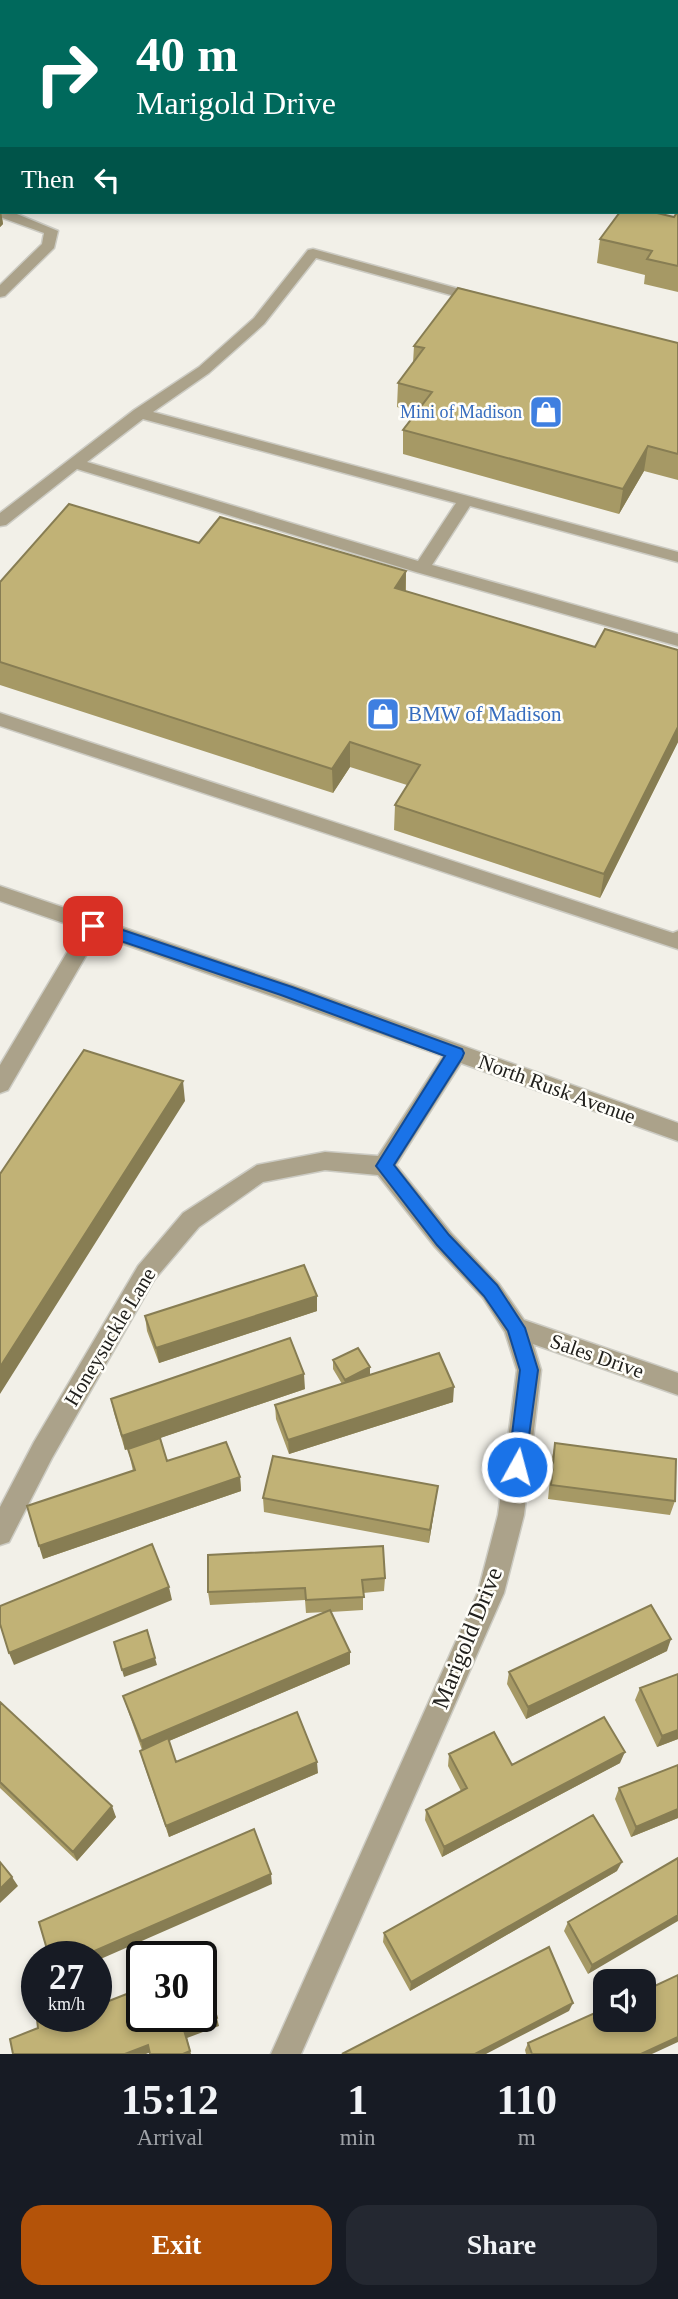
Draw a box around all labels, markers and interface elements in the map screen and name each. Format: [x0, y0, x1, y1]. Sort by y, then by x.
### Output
text: 40 m [136, 27, 238, 82]
icon: right [21, 28, 112, 119]
text: Marigold Drive [136, 85, 336, 121]
icon: left [88, 161, 126, 199]
text: Then [21, 165, 74, 194]
shop icon: Mini of Madison [527, 393, 565, 431]
place label: Mini of Madison [400, 402, 522, 422]
shop icon: BMW of Madison [364, 695, 402, 733]
place label: BMW of Madison [408, 702, 562, 726]
pin [63, 896, 123, 956]
icon: arrive [74, 907, 112, 945]
street label: North Rusk Avenue [475, 1049, 639, 1129]
street label: Honeysuckle Lane [59, 1264, 161, 1410]
street label: Sales Drive [547, 1329, 647, 1383]
position arrow [480, 1430, 554, 1504]
street label: Marigold Drive [427, 1564, 507, 1712]
speed limit sign: 30 [126, 1941, 217, 2032]
text: 27 [49, 1958, 84, 1997]
map controls [593, 1969, 656, 2032]
button: sound [593, 1969, 656, 2032]
text: km/h [48, 1994, 85, 2014]
text: 15:12 [121, 2077, 219, 2123]
text: 1 [347, 2077, 368, 2123]
text: 110 [496, 2077, 557, 2123]
text: Arrival [137, 2125, 203, 2150]
text: min [340, 2125, 376, 2150]
text: m [518, 2125, 536, 2150]
button: Exit [21, 2205, 332, 2285]
button: Share [346, 2205, 657, 2285]

